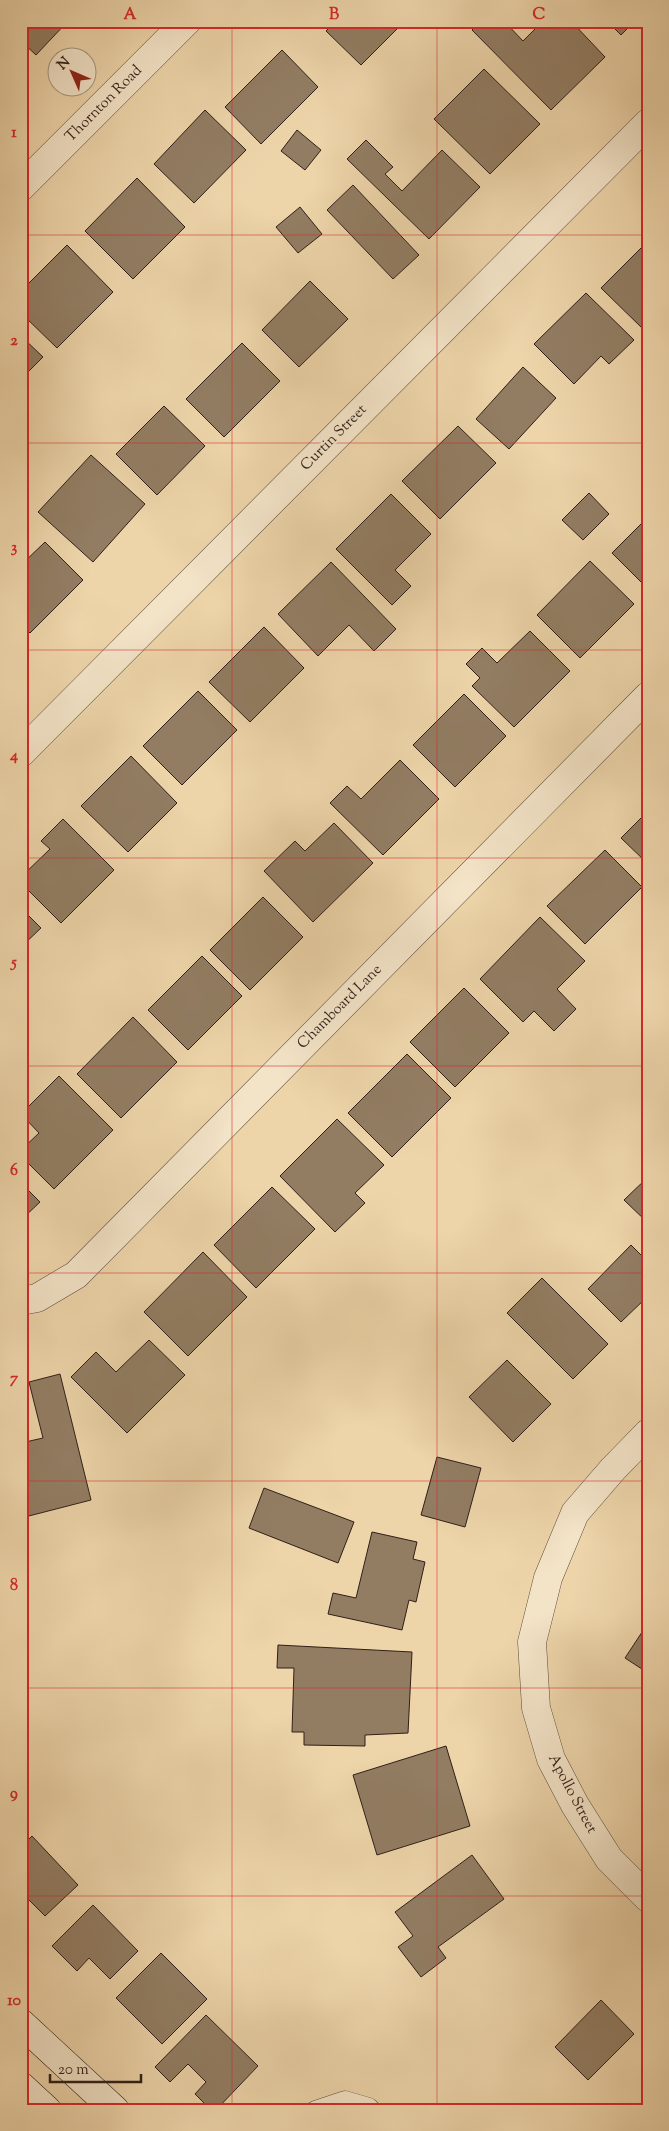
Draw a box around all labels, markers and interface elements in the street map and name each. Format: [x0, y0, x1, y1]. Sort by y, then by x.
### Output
text: A [124, 4, 137, 27]
text: B [329, 4, 339, 27]
text: C [533, 4, 546, 27]
north arrow [48, 48, 98, 98]
text: N [53, 53, 75, 75]
street label: Thornton Road [61, 61, 147, 147]
text: 1 [11, 122, 17, 145]
text: 2 [10, 330, 18, 353]
street label: Curtin Street [296, 400, 372, 476]
text: 3 [11, 537, 18, 560]
text: 4 [9, 745, 18, 768]
text: 5 [9, 952, 17, 975]
street label: Chamboard Lane [293, 960, 387, 1054]
text: 6 [10, 1160, 18, 1183]
text: 7 [10, 1368, 19, 1391]
text: 8 [10, 1575, 18, 1598]
street label: Apollo Street [542, 1751, 602, 1837]
text: 9 [10, 1783, 18, 1806]
text: 10 [7, 1990, 21, 2013]
scale bar [50, 2051, 141, 2083]
text: 20 m [58, 2060, 89, 2081]

